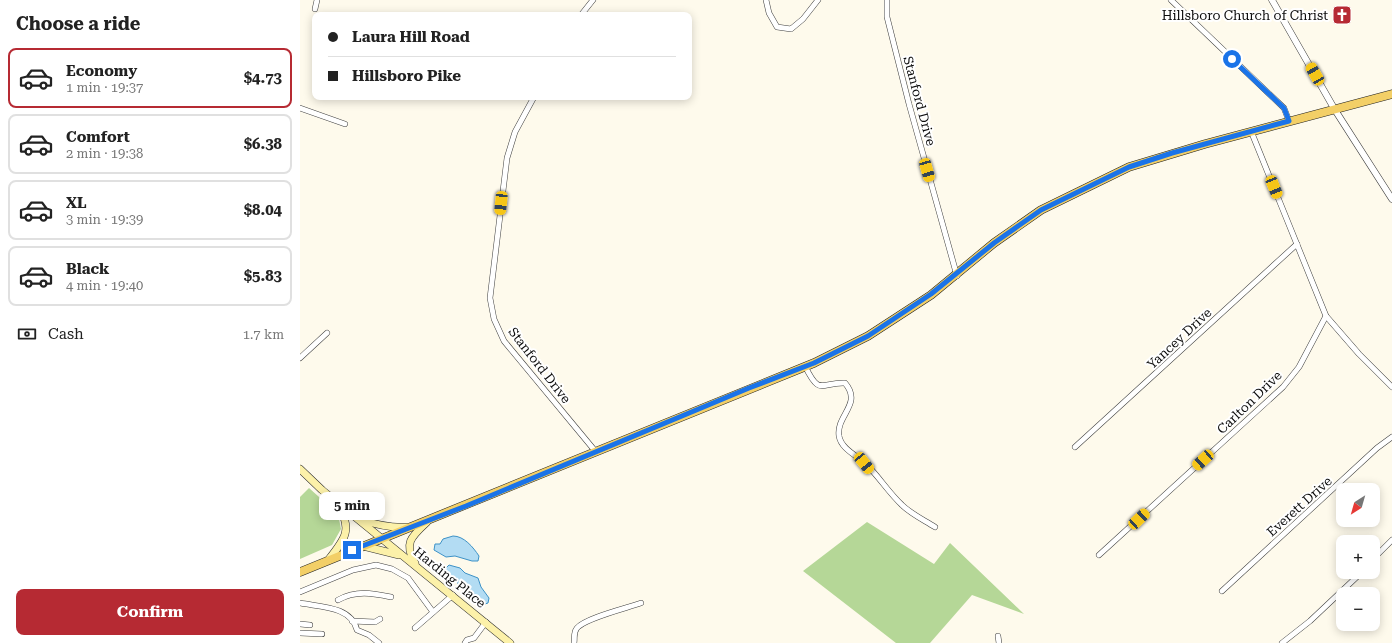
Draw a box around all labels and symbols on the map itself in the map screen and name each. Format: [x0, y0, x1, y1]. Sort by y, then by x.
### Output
church icon: Hillsboro Church of Christ [1331, 4, 1353, 26]
place label: Hillsboro Church of Christ [1162, 8, 1328, 23]
route start [1223, 50, 1241, 68]
street label: Stanford Drive [900, 55, 939, 148]
car [1304, 61, 1326, 87]
car [918, 157, 936, 183]
car [1264, 174, 1284, 200]
car [494, 190, 508, 216]
street label: Yancey Drive [1144, 305, 1215, 372]
street label: Stanford Drive [505, 324, 574, 406]
street label: Carlton Drive [1214, 368, 1285, 437]
car [1190, 448, 1216, 472]
car [852, 450, 876, 476]
street label: Everett Drive [1264, 473, 1335, 539]
north arrow [1336, 483, 1380, 527]
callout: 5 min [319, 492, 385, 520]
car [1126, 506, 1152, 532]
route end [343, 541, 361, 559]
street label: Harding Place [411, 544, 489, 611]

